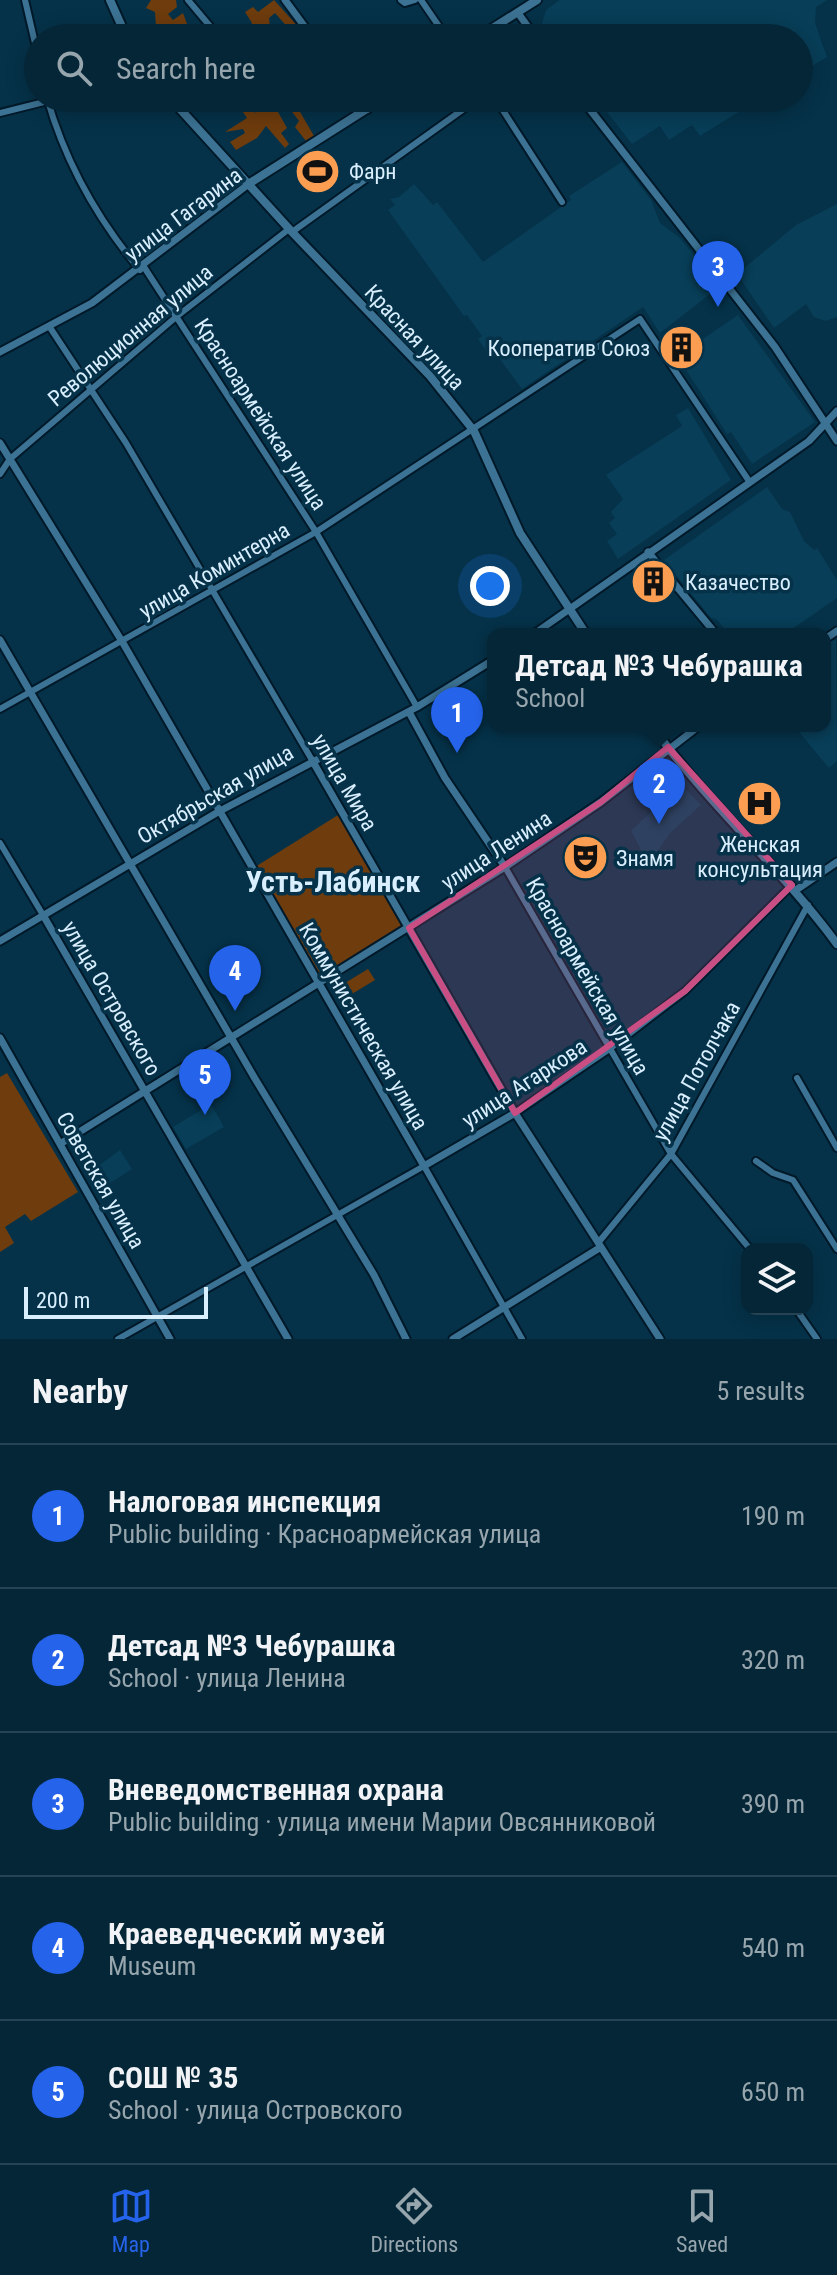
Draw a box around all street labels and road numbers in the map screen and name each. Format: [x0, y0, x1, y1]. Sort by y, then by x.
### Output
street label: улица Гагарина [120, 162, 247, 266]
street label: Революционная улица [43, 259, 218, 411]
street label: Красная улица [360, 280, 470, 395]
street label: Красноармейская улица [189, 314, 332, 515]
street label: улица Коминтерна [135, 517, 294, 624]
street label: улица Мира [307, 729, 382, 835]
street label: Октябрьская улица [133, 740, 298, 849]
street label: улица Ленина [437, 806, 556, 895]
street label: Красноармейская улица [521, 873, 654, 1079]
street label: улица Островского [57, 916, 166, 1080]
street label: Коммунистическая улица [294, 918, 433, 1134]
street label: улица Потолчака [648, 997, 745, 1146]
street label: улица Агаркова [457, 1034, 591, 1133]
street label: Советская улица [51, 1108, 150, 1253]

